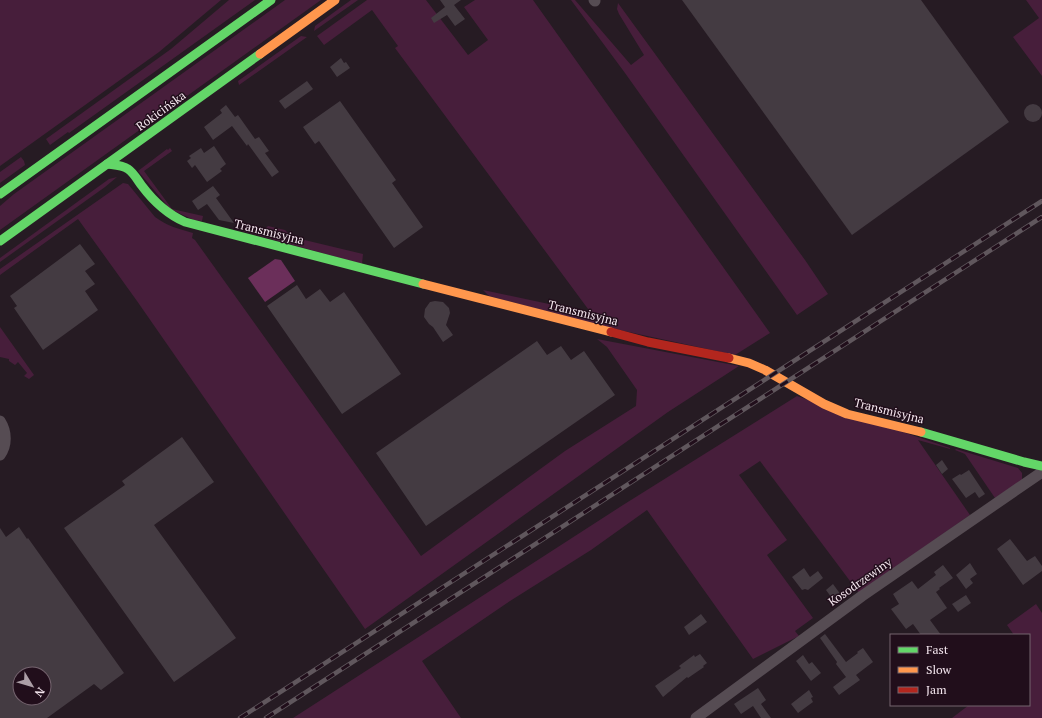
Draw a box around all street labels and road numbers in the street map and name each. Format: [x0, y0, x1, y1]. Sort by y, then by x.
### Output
street label: Rokicińska [133, 88, 188, 134]
street label: Transmisyjna [232, 216, 306, 247]
street label: Transmisyjna [546, 297, 620, 328]
street label: Transmisyjna [852, 395, 926, 426]
street label: Kosodrzewiny [825, 554, 895, 609]

